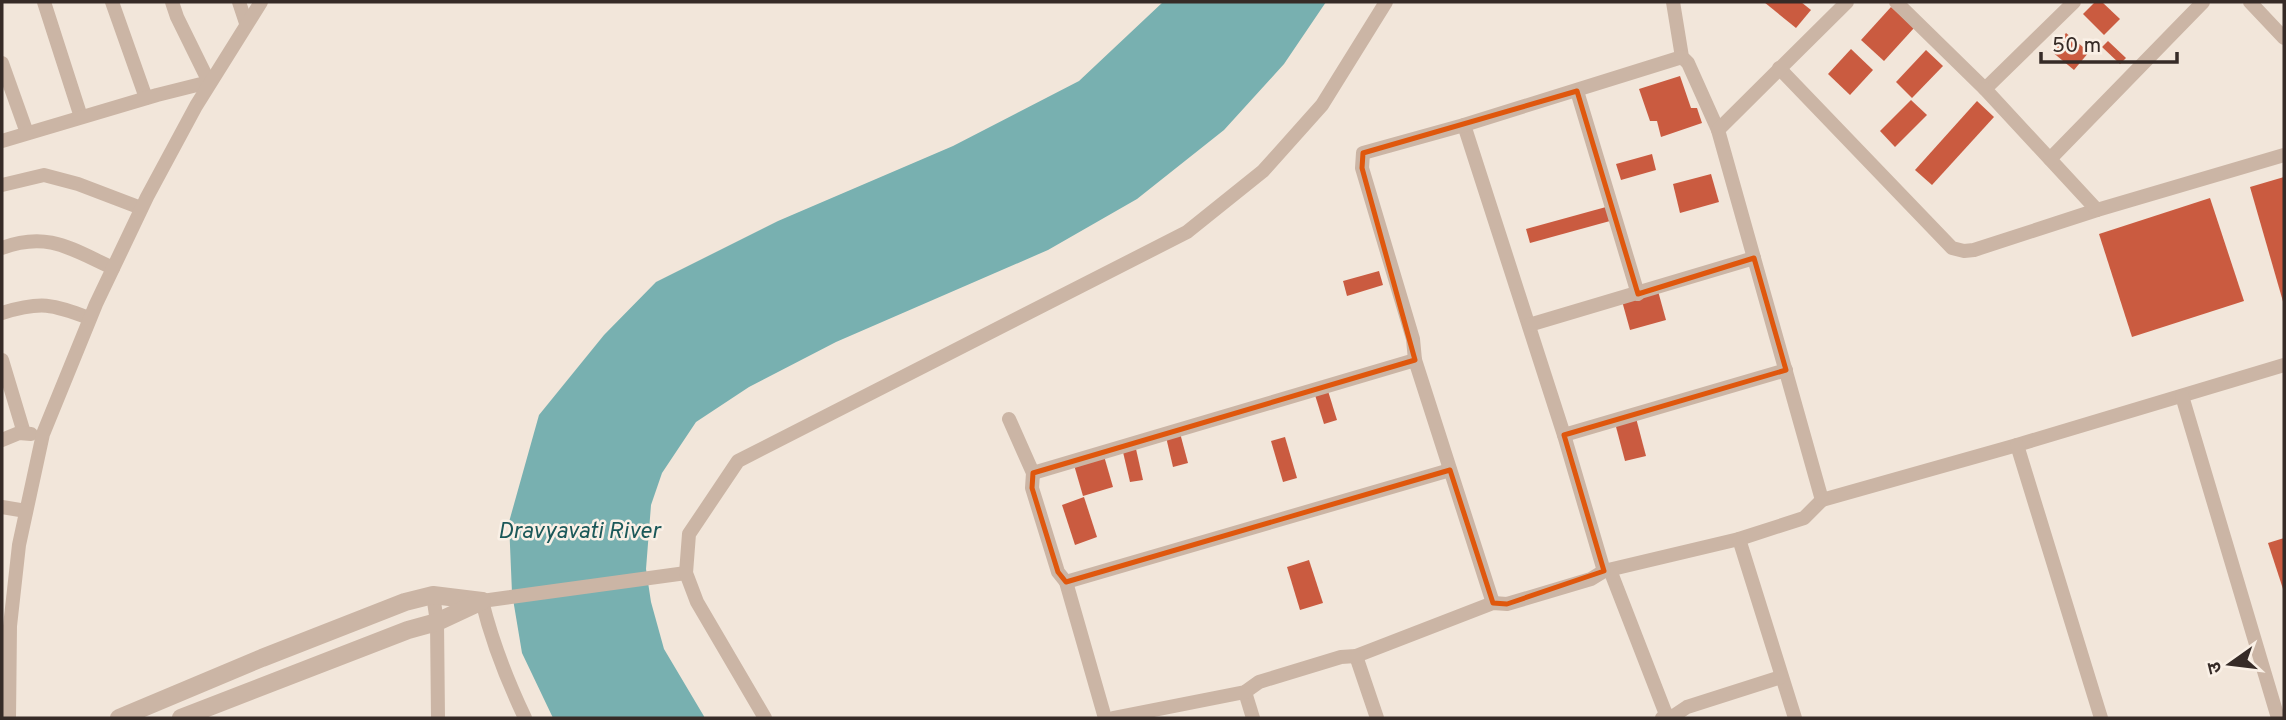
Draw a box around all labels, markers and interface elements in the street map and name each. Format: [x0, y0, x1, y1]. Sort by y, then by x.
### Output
scale bar [2041, 21, 2178, 65]
text: 50 m [2052, 33, 2101, 60]
water label: Dravyavati River [498, 518, 663, 547]
north arrow [2195, 629, 2265, 699]
text: उ [2202, 658, 2228, 676]

